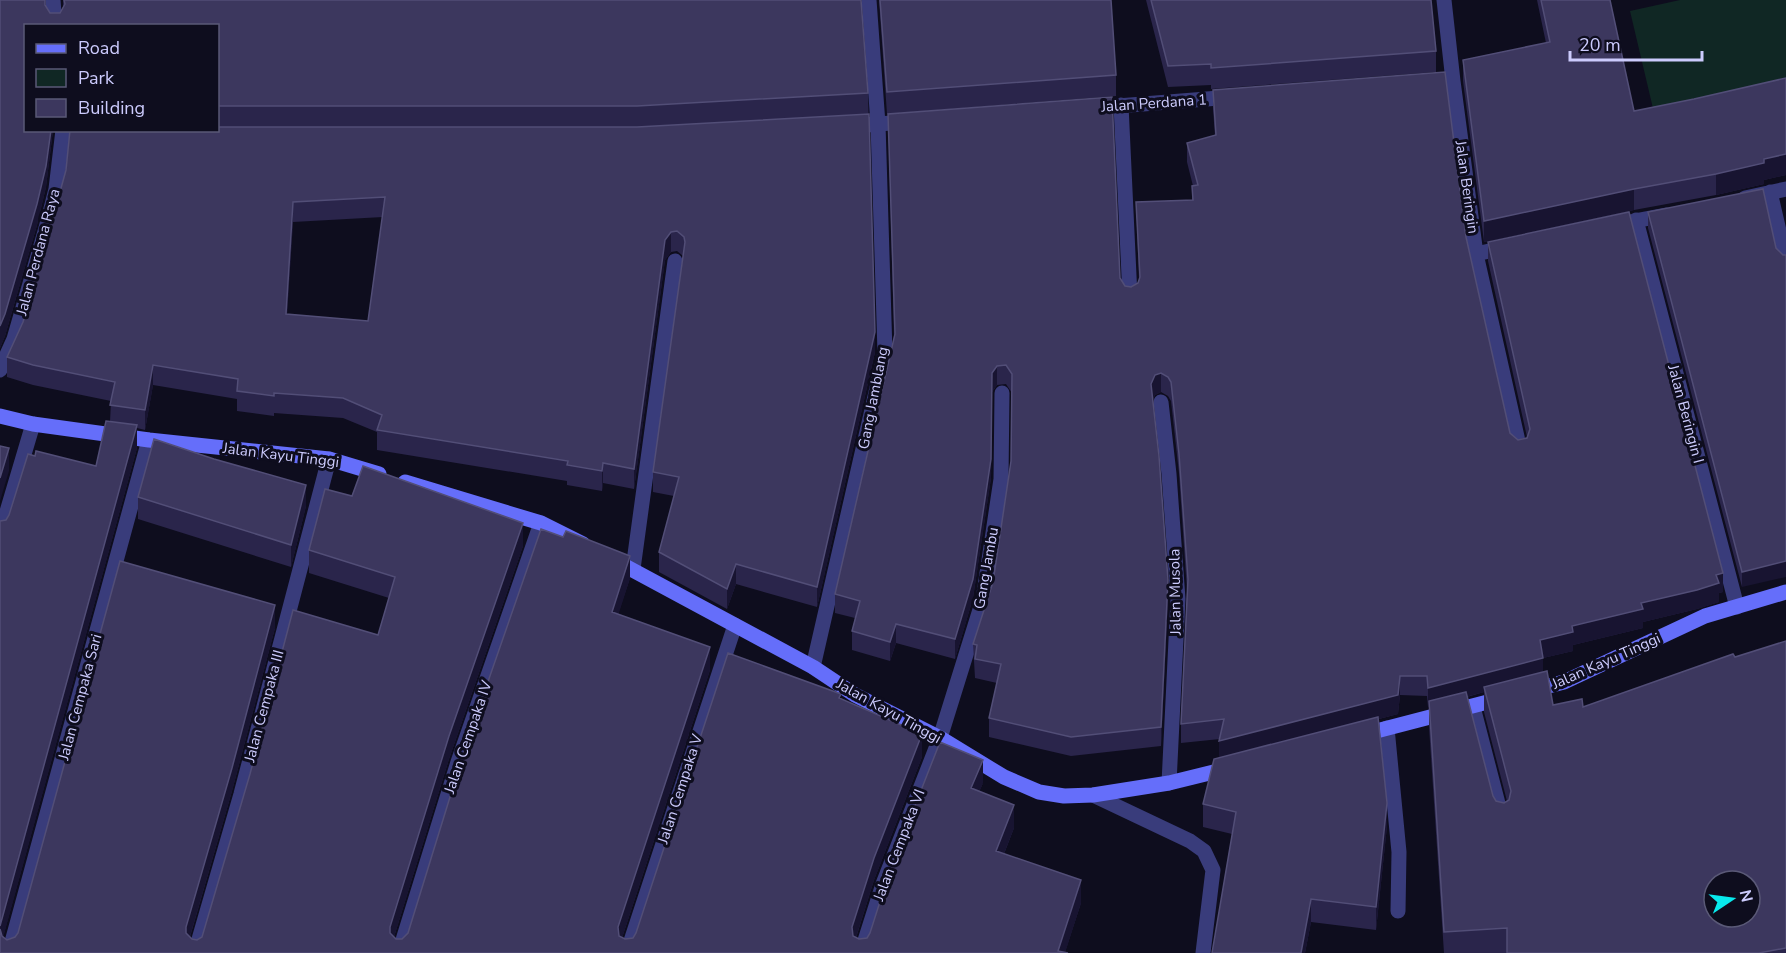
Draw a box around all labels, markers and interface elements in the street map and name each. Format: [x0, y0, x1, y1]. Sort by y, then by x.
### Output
legend [24, 24, 219, 132]
scale bar [1570, 24, 1702, 62]
text: 20 m [1579, 33, 1621, 57]
text: Road [78, 36, 120, 60]
text: Park [78, 66, 115, 90]
street label: Jalan Perdana 1 [1099, 89, 1208, 117]
text: Building [78, 96, 145, 120]
street label: Jalan Beringin [1450, 138, 1483, 235]
street label: Jalan Perdana Raya [11, 186, 65, 319]
street label: Gang Jamblang [853, 345, 893, 451]
street label: Jalan Beringin I [1663, 361, 1709, 466]
street label: Jalan Kayu Tinggi [221, 438, 340, 472]
street label: Gang Jambu [969, 525, 1003, 611]
street label: Jalan Musola [1164, 548, 1186, 637]
street label: Jalan Kayu Tinggi [1548, 628, 1663, 694]
street label: Jalan Cempaka Sari [53, 632, 106, 763]
street label: Jalan Cempaka III [239, 648, 289, 765]
street label: Jalan Kayu Tinggi [832, 673, 945, 748]
street label: Jalan Cempaka IV [439, 677, 497, 797]
street label: Jalan Cempaka V [653, 731, 707, 847]
street label: Jalan Cempaka VI [868, 786, 929, 905]
north arrow [1702, 869, 1762, 929]
text: N [1734, 888, 1758, 904]

